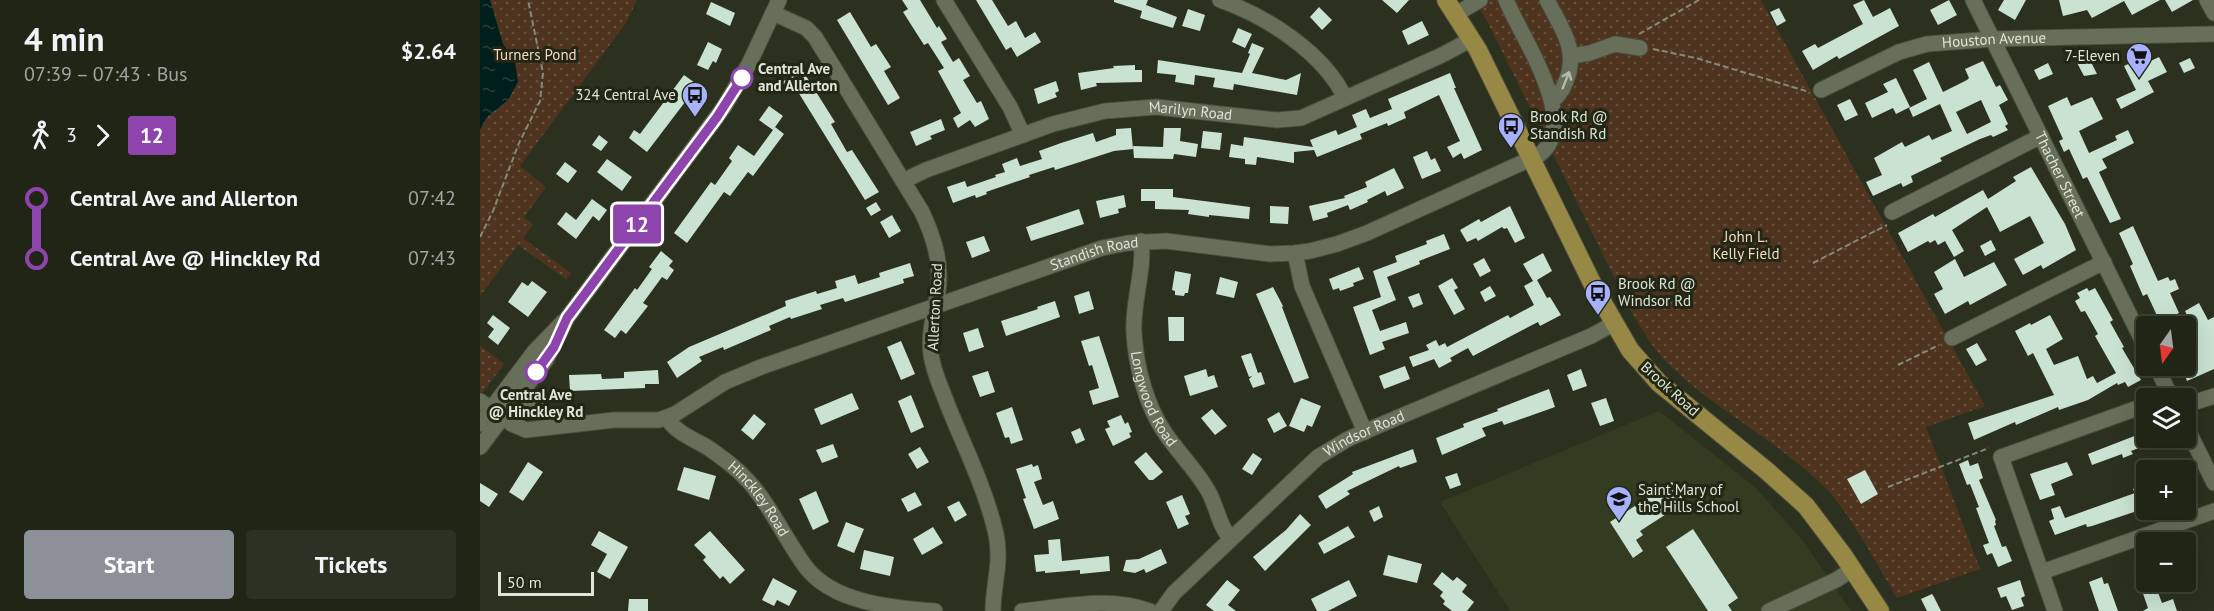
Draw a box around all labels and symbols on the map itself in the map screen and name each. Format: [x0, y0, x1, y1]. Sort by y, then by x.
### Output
street label: Houston Avenue [1941, 28, 2046, 52]
supermarket icon: 7-Eleven [2124, 41, 2154, 79]
park label: Turners Pond [493, 45, 577, 64]
place label: 7-Eleven [2065, 46, 2120, 65]
place label: Central Ave and Allerton [758, 59, 838, 95]
marker: Central Ave and Allerton [731, 67, 753, 89]
one-way arrow [1561, 71, 1572, 89]
bus stop icon: 324 Central Ave [680, 80, 710, 118]
place label: 324 Central Ave [575, 85, 676, 104]
street label: Marilyn Road [1148, 97, 1233, 124]
place label: Brook Rd @ Standish Rd [1530, 107, 1608, 143]
bus stop icon: Brook Rd @ Standish Rd [1496, 111, 1526, 149]
street label: Thacher Street [2031, 128, 2090, 221]
line badge: 12 [610, 204, 664, 244]
park label: John L. Kelly Field [1712, 227, 1780, 263]
street label: Standish Road [1047, 232, 1139, 274]
street label: Allerton Road [923, 263, 946, 351]
place label: Brook Rd @ Windsor Rd [1618, 274, 1696, 310]
bus stop icon: Brook Rd @ Windsor Rd [1583, 278, 1613, 316]
north arrow [2136, 316, 2196, 376]
street label: Longwood Road [1127, 350, 1182, 450]
street label: Brook Road [1637, 357, 1704, 420]
marker: Central Ave @ Hinckley Rd [525, 361, 547, 383]
place label: Central Ave @ Hinckley Rd [489, 385, 583, 421]
street label: Windsor Road [1319, 406, 1407, 461]
street label: Hinckley Road [724, 456, 794, 540]
place label: Saint Mary of the Hills School [1638, 480, 1740, 516]
school or university icon: Saint Mary of the Hills School [1604, 484, 1634, 522]
scale bar [498, 569, 594, 596]

